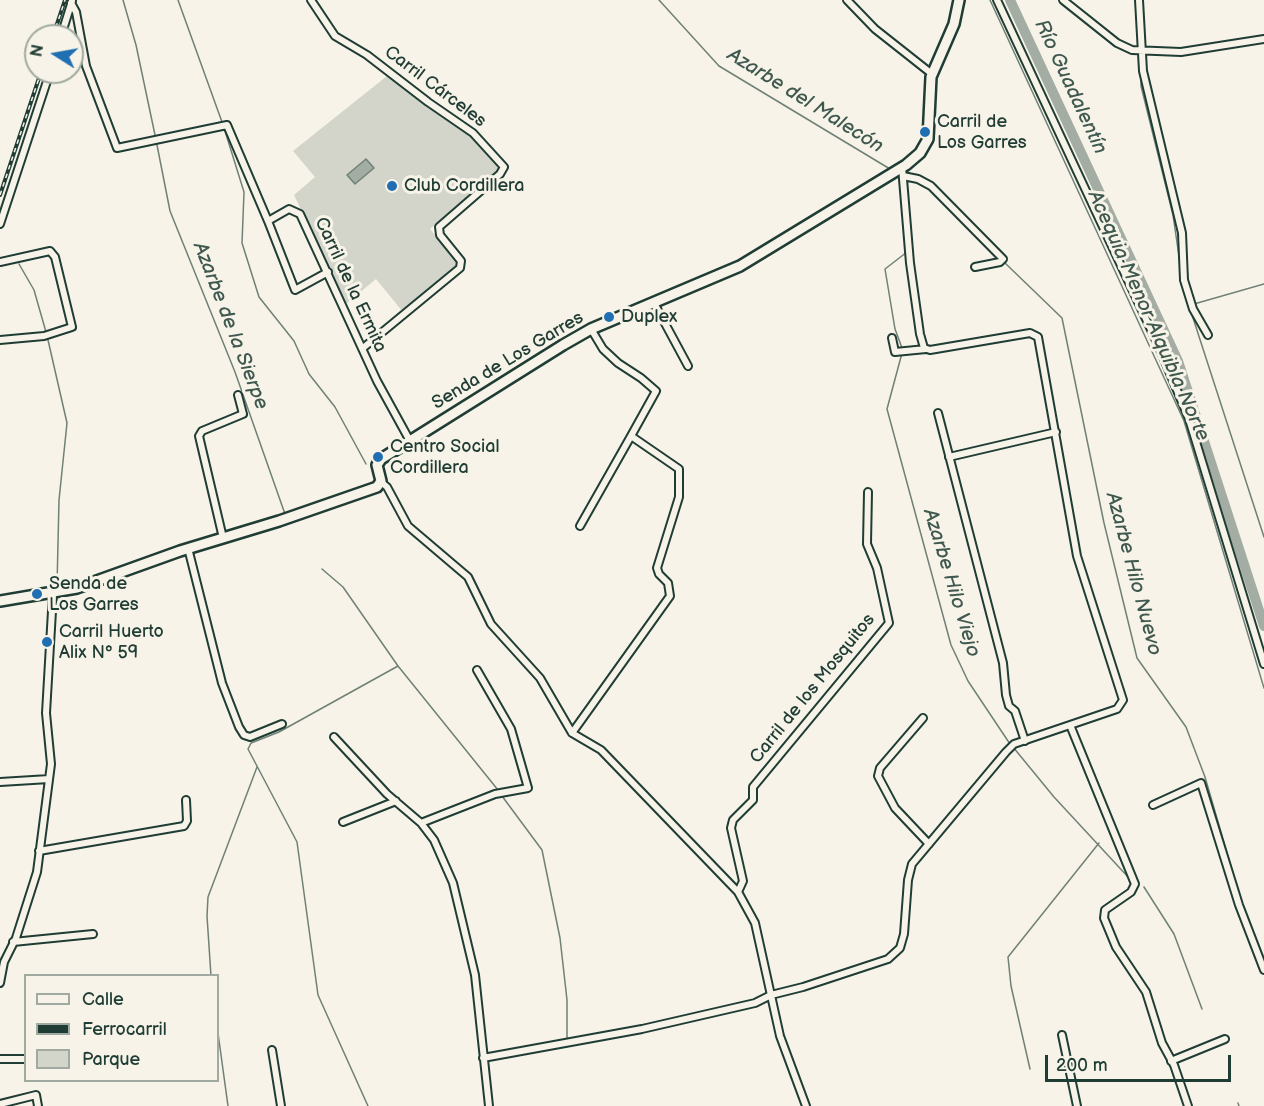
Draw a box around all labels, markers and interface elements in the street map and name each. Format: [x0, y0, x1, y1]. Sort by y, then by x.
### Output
water label: Río Guadalentín [1028, 16, 1112, 158]
north arrow [24, 24, 84, 84]
street label: Carril Cárceles [380, 42, 490, 132]
text: N [27, 43, 48, 59]
water label: Azarbe del Malecón [723, 43, 887, 159]
place label: Carril de Los Garres [937, 111, 1027, 154]
marker: Carril de Los Garres [918, 125, 932, 139]
place label: Club Cordillera [404, 175, 524, 197]
marker: Club Cordillera [385, 179, 399, 193]
water label: Acequia Menor Alquibla Norte [1082, 187, 1214, 445]
street label: Carril de la Ermita [309, 214, 391, 356]
water label: Azarbe de la Sierpe [187, 239, 273, 413]
place label: Duplex [621, 306, 677, 328]
street label: Senda de Los Garres [428, 307, 588, 415]
marker: Duplex [602, 310, 616, 324]
place label: Centro Social Cordillera [390, 436, 499, 478]
marker: Centro Social Cordillera [371, 450, 385, 464]
water label: Azarbe Hilo Nuevo [1100, 490, 1166, 658]
water label: Azarbe Hilo Viejo [917, 506, 985, 660]
place label: Senda de Los Garres [49, 573, 139, 616]
marker: Senda de Los Garres [30, 587, 44, 601]
street label: Carril de los Mosquitos [746, 610, 880, 768]
place label: Carril Huerto Alix Nº 59 [59, 621, 164, 664]
marker: Carril Huerto Alix Nº 59 [40, 635, 54, 649]
legend [24, 974, 219, 1082]
text: Calle [82, 989, 124, 1010]
text: Ferrocarril [82, 1019, 167, 1040]
scale bar [1048, 1043, 1234, 1081]
text: Parque [82, 1049, 140, 1070]
text: 200 m [1056, 1055, 1108, 1076]

